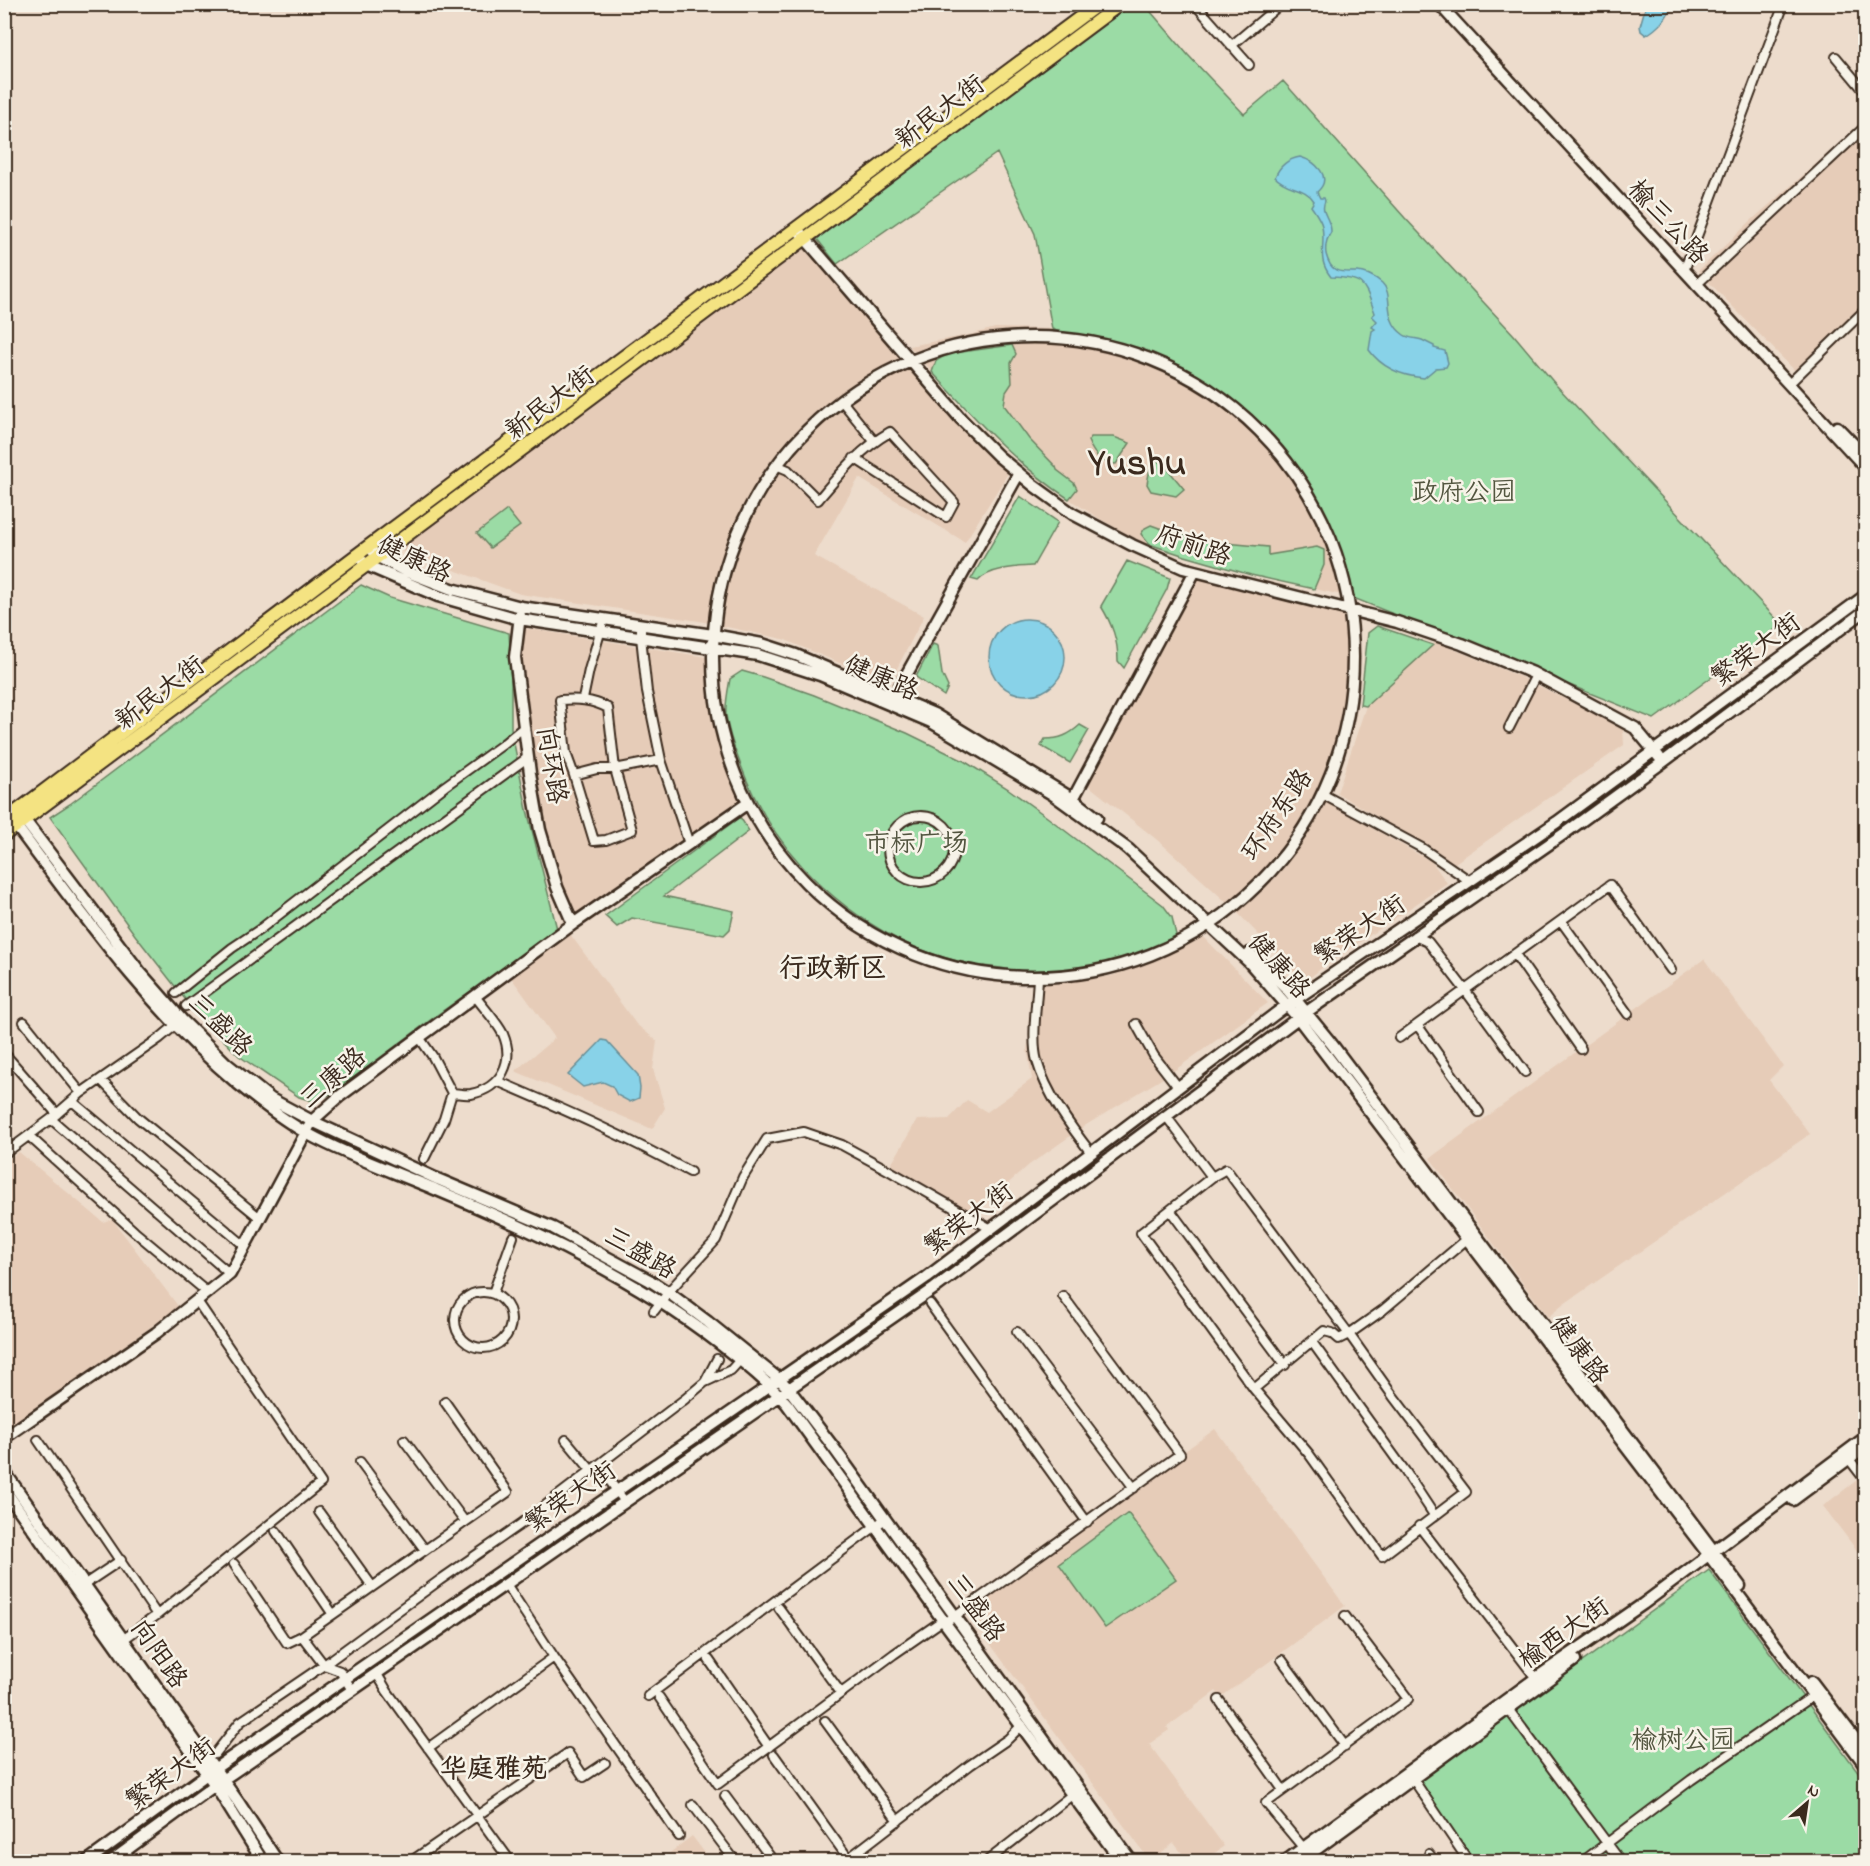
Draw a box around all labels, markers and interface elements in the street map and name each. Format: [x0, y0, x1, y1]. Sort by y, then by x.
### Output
street label: 新民大街 [888, 67, 994, 160]
street label: 榆三公路 [1617, 172, 1716, 274]
street label: 新民大街 [498, 358, 604, 451]
district label: Yushu [1087, 437, 1186, 493]
park label: 政府公园 [1412, 475, 1516, 513]
street label: 府前路 [1150, 516, 1236, 578]
street label: 健康路 [370, 527, 457, 594]
street label: 繁荣大街 [1704, 605, 1810, 698]
street label: 健康路 [837, 647, 924, 712]
street label: 新民大街 [108, 648, 214, 741]
street label: 向环路 [525, 724, 575, 807]
street label: 环府东路 [1234, 762, 1323, 869]
park label: 市标广场 [864, 826, 968, 864]
street label: 繁荣大街 [1307, 887, 1414, 976]
street label: 健康路 [1238, 925, 1318, 1009]
district label: 行政新区 [779, 950, 887, 989]
street label: 三盛路 [178, 985, 260, 1067]
street label: 三康路 [292, 1039, 376, 1119]
street label: 繁荣大街 [917, 1174, 1023, 1267]
street label: 三盛路 [596, 1219, 683, 1291]
street label: 健康路 [1539, 1308, 1616, 1393]
street label: 繁荣大街 [518, 1453, 625, 1544]
street label: 三盛路 [936, 1566, 1013, 1651]
street label: 榆西大街 [1511, 1589, 1618, 1680]
street label: 向阳路 [120, 1612, 195, 1698]
park label: 榆树公园 [1631, 1723, 1735, 1761]
street label: 繁荣大街 [119, 1729, 225, 1821]
district label: 华庭雅苑 [440, 1751, 548, 1790]
north arrow [1777, 1773, 1837, 1833]
text: N [1803, 1779, 1824, 1805]

